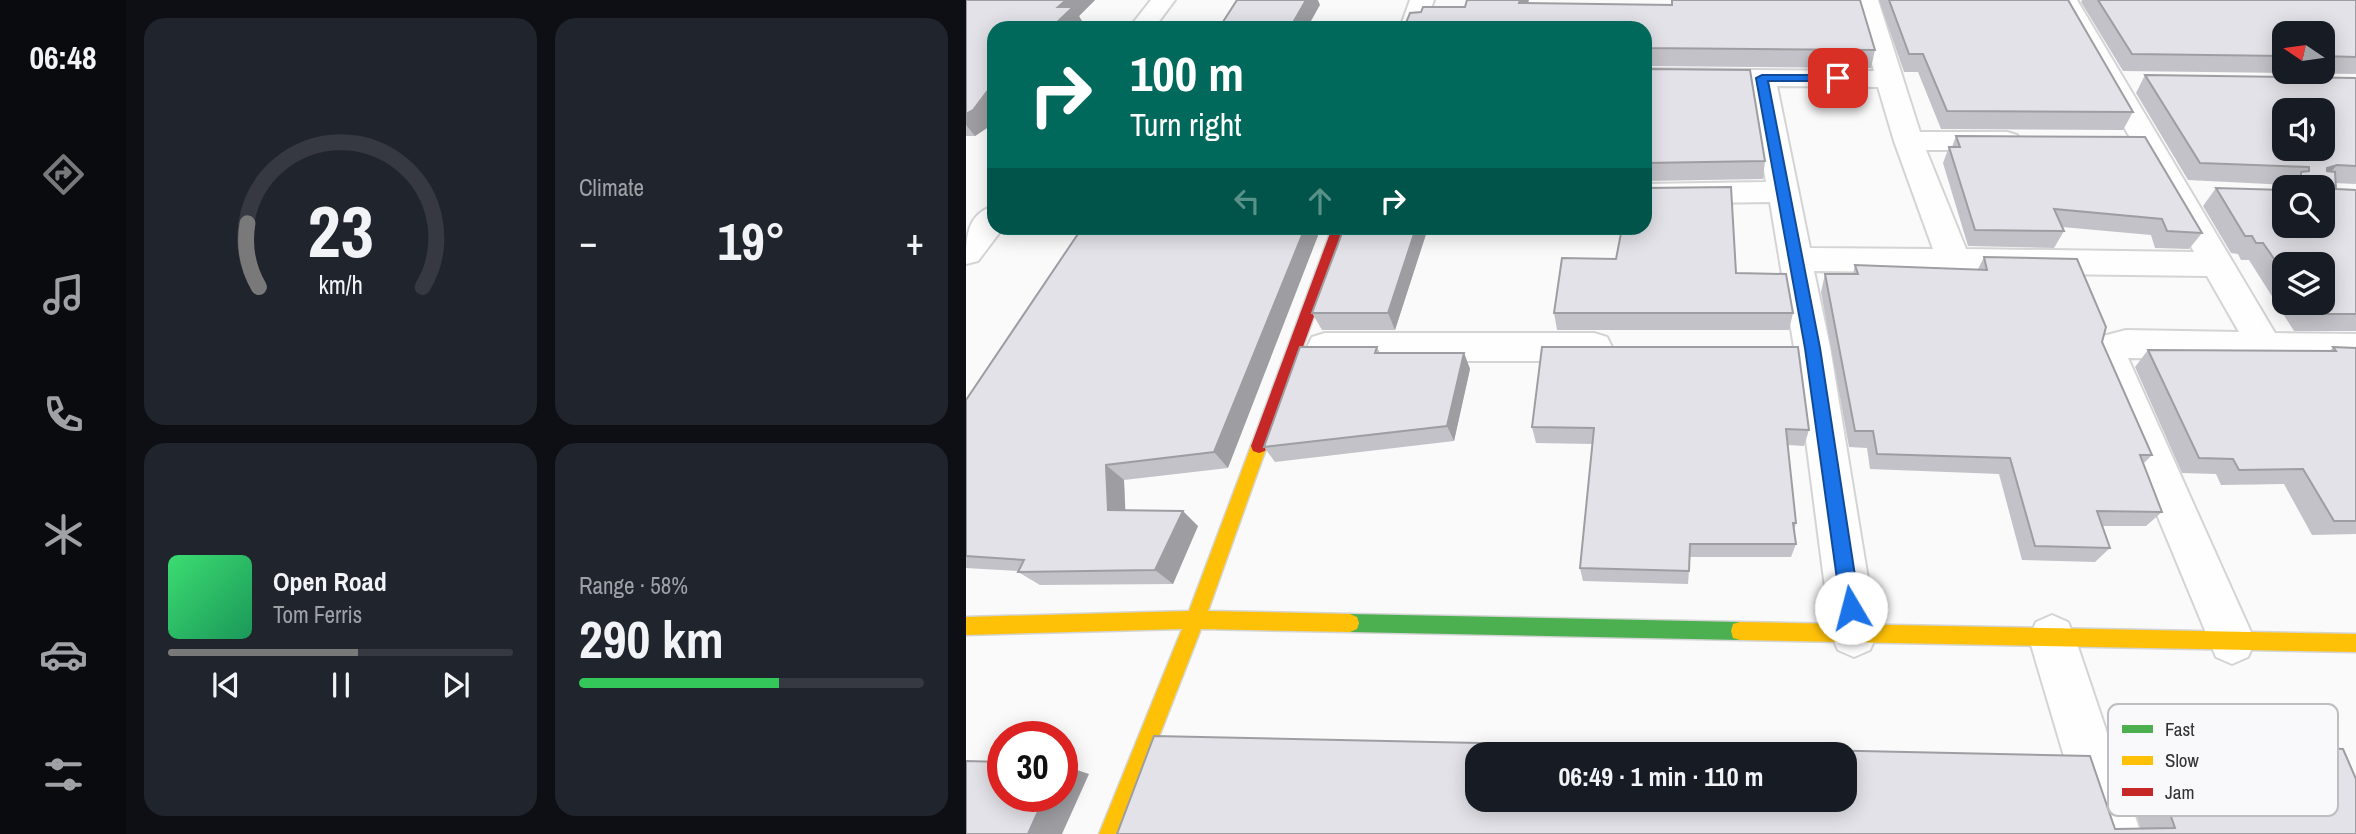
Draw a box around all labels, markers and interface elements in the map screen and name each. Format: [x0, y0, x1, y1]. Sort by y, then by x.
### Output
north arrow [2272, 21, 2334, 84]
map controls [2272, 21, 2335, 315]
text: 06:48 [29, 36, 97, 79]
text: 100 m [1130, 40, 1244, 106]
pin [1808, 48, 1868, 108]
icon: right [1015, 49, 1106, 140]
icon: arrive [1819, 59, 1857, 97]
button: sound [2272, 98, 2335, 161]
text: Turn right [1130, 103, 1242, 146]
icon: directions [39, 150, 88, 199]
text: Climate [579, 172, 644, 203]
button: search [2272, 175, 2335, 238]
icon: left [1228, 182, 1266, 220]
icon: ahead [1301, 182, 1339, 220]
icon: right [1374, 182, 1412, 220]
text: 23 [307, 183, 374, 281]
text: 19° [717, 206, 786, 276]
text: − [579, 216, 597, 267]
text: + [906, 216, 924, 267]
button: layers [2272, 252, 2335, 315]
text: km/h [318, 268, 363, 302]
icon: music [39, 270, 88, 319]
icon: phone [39, 390, 88, 439]
icon: climate [39, 510, 88, 559]
text: Open Road [273, 564, 387, 599]
text: Range · 58% [579, 570, 688, 601]
position arrow [1814, 571, 1888, 645]
text: Tom Ferris [273, 599, 362, 630]
text: 290 km [579, 604, 724, 674]
icon: car [39, 630, 88, 679]
icon: previous [207, 666, 245, 704]
icon: pause [322, 666, 360, 704]
icon: next [437, 666, 475, 704]
legend [2108, 704, 2338, 816]
text: Fast [2165, 716, 2195, 742]
speed limit sign: 30 [987, 721, 1078, 812]
text: Slow [2165, 747, 2200, 773]
icon: filters [39, 750, 88, 799]
text: 06:49 · 1 min · 110 m [1558, 759, 1764, 794]
text: Jam [2165, 779, 2194, 805]

